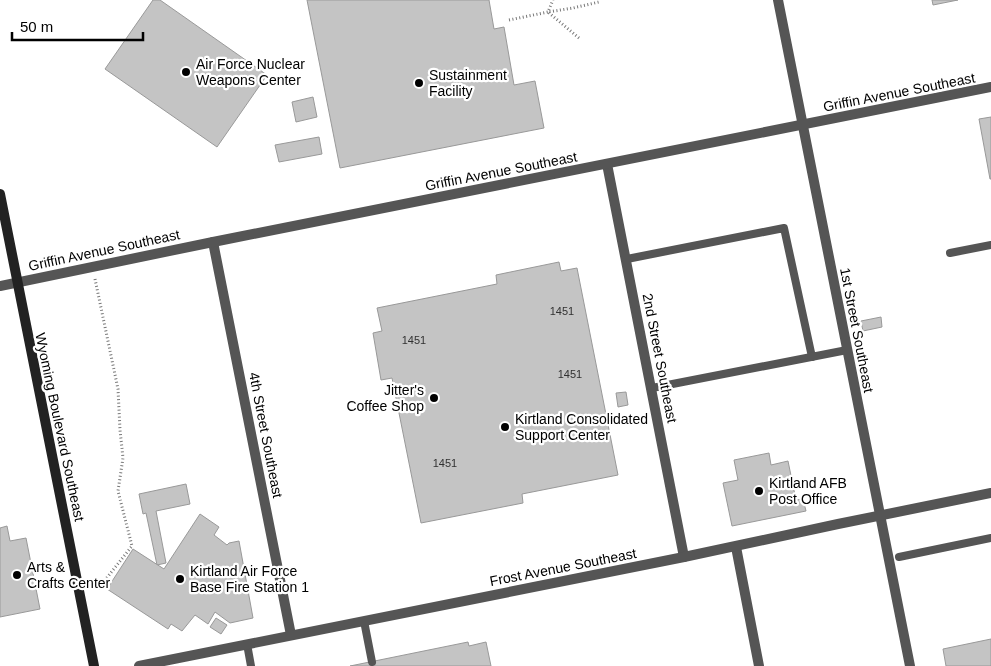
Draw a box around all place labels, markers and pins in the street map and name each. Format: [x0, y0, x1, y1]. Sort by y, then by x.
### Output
place label: Air Force Nuclear Weapons Center [196, 56, 305, 88]
marker: Air Force Nuclear Weapons Center [180, 66, 192, 78]
place label: Sustainment Facility [429, 67, 507, 99]
marker: Sustainment Facility [413, 77, 425, 89]
place label: Jitter's Coffee Shop [346, 382, 424, 414]
marker: Jitter's Coffee Shop [428, 392, 440, 404]
place label: Kirtland Consolidated Support Center [515, 411, 648, 443]
marker: Kirtland Consolidated Support Center [499, 421, 511, 433]
place label: Kirtland AFB Post Office [769, 475, 847, 507]
marker: Kirtland AFB Post Office [753, 485, 765, 497]
place label: Arts & Crafts Center [27, 559, 111, 591]
place label: Kirtland Air Force Base Fire Station 1 [190, 563, 309, 595]
marker: Arts & Crafts Center [11, 569, 23, 581]
marker: Kirtland Air Force Base Fire Station 1 [174, 573, 186, 585]

